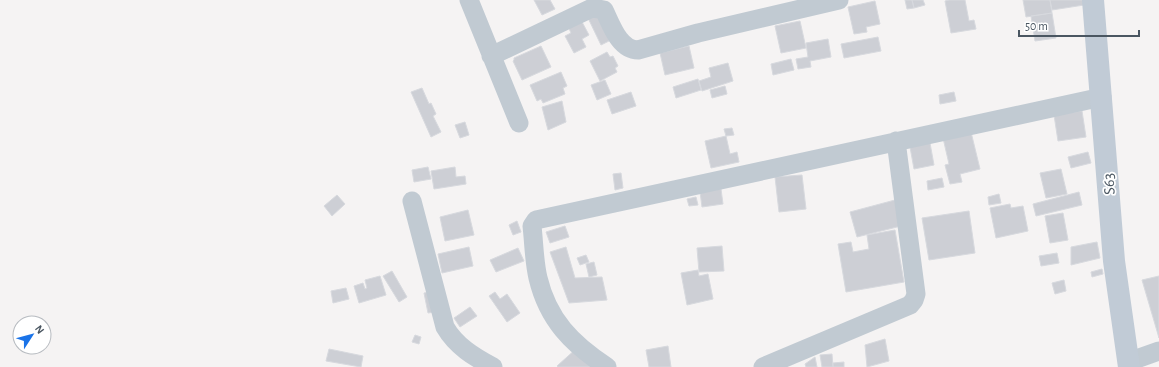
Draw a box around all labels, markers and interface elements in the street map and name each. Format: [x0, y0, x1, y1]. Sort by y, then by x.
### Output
scale bar [1019, 12, 1139, 38]
text: 50 m [1025, 20, 1048, 32]
street label: S63 [1100, 173, 1118, 195]
north arrow [12, 315, 52, 355]
text: N [33, 323, 46, 336]

